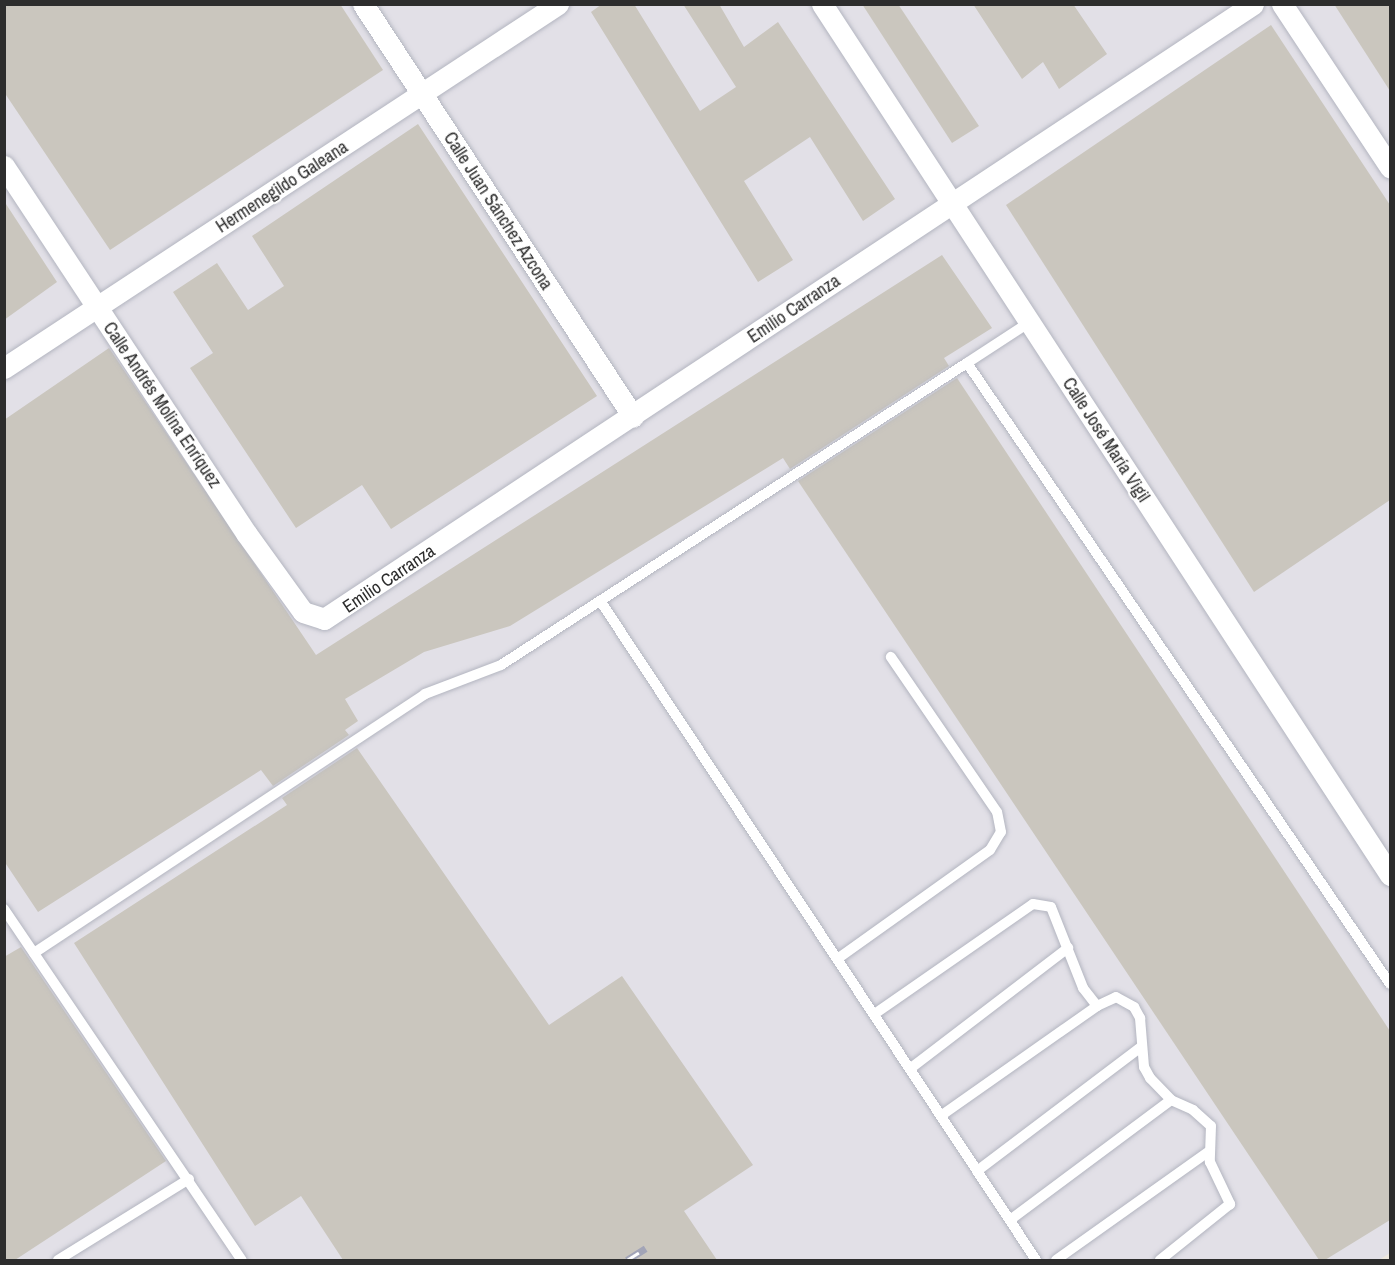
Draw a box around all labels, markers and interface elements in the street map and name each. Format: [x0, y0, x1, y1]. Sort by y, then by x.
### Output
street label: Calle Juan Sánchez Azcona [439, 128, 557, 294]
street label: Hermenegildo Galeana [212, 136, 352, 238]
street label: Emilio Carranza [744, 270, 844, 348]
street label: Calle Andrés Molina Enríquez [98, 318, 226, 492]
street label: Calle José María Vigil [1058, 374, 1154, 506]
street label: Emilio Carranza [339, 540, 439, 618]

